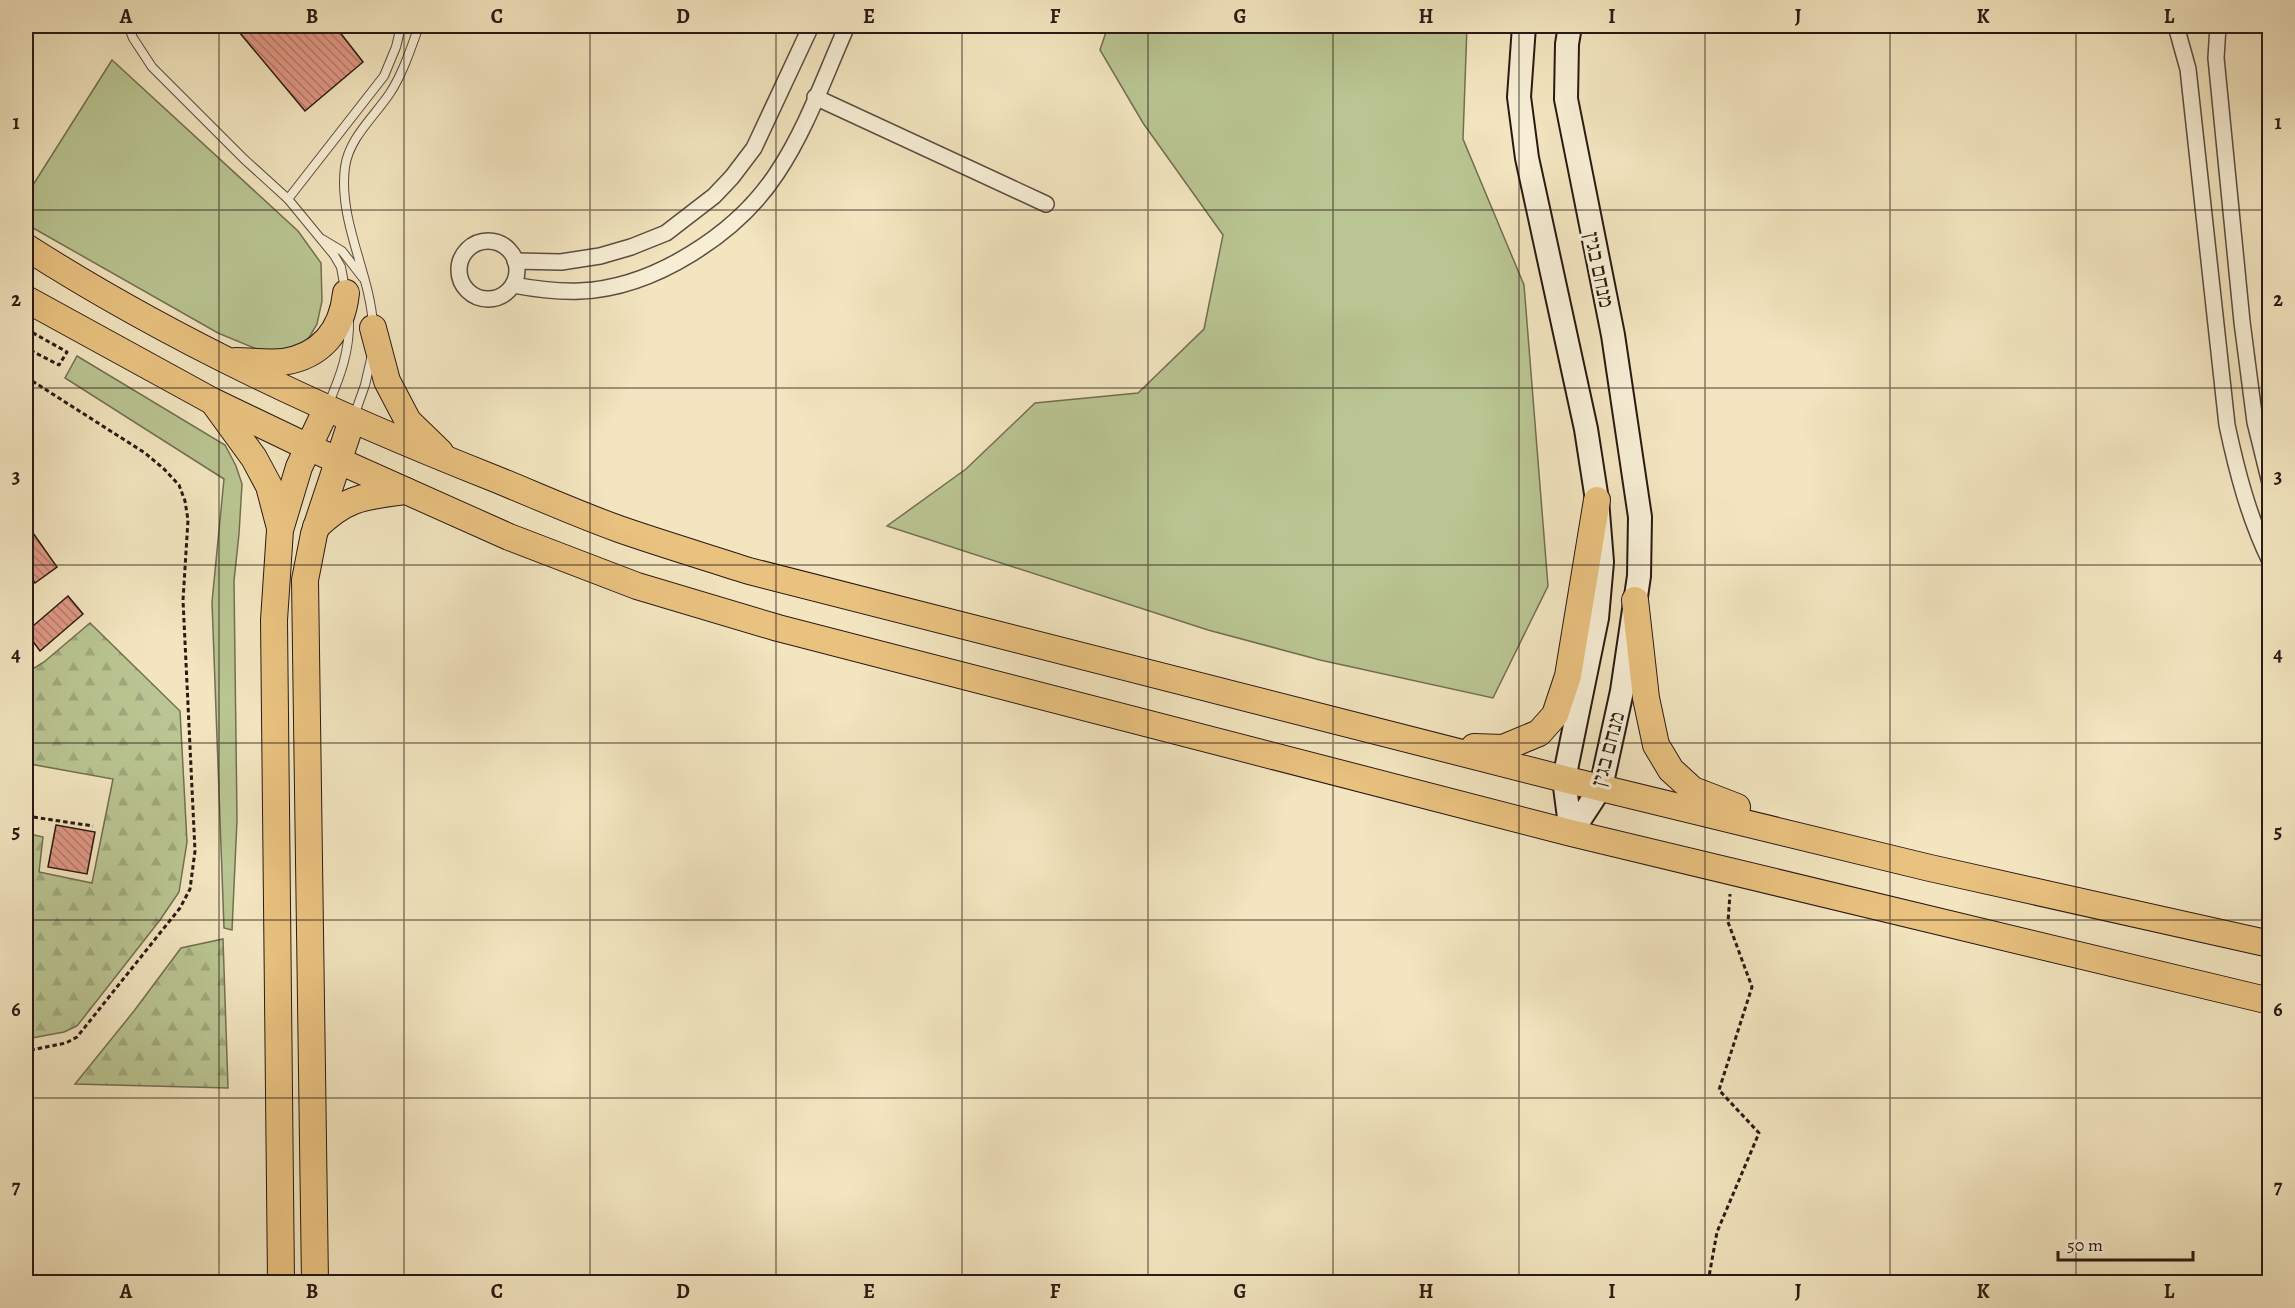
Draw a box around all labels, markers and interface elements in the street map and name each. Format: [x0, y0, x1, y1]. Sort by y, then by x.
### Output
text: A [119, 3, 133, 30]
text: B [306, 3, 318, 30]
text: C [491, 3, 503, 30]
text: D [676, 3, 690, 30]
text: E [863, 3, 875, 30]
text: F [1050, 3, 1061, 30]
text: G [1233, 3, 1247, 30]
text: H [1419, 3, 1434, 30]
text: I [1608, 3, 1616, 30]
text: J [1795, 3, 1802, 30]
text: K [1976, 3, 1990, 30]
text: L [2164, 3, 2175, 30]
text: 1 [12, 109, 20, 136]
text: 1 [2274, 109, 2282, 136]
street label: מנחם בגין [1576, 229, 1622, 311]
text: 2 [11, 286, 21, 313]
text: 2 [2273, 286, 2283, 313]
text: 3 [12, 463, 20, 490]
text: 3 [2274, 463, 2282, 490]
text: 4 [11, 641, 21, 668]
text: 4 [2273, 641, 2283, 668]
street label: מנחם בגין [1584, 708, 1632, 790]
text: 5 [12, 818, 20, 845]
text: 5 [2274, 818, 2282, 845]
text: 6 [11, 996, 21, 1023]
text: 6 [2273, 996, 2283, 1023]
text: 7 [12, 1173, 21, 1200]
text: 7 [2274, 1173, 2283, 1200]
scale bar [2058, 1224, 2193, 1262]
text: 50 m [2067, 1233, 2103, 1257]
text: A [119, 1278, 133, 1305]
text: B [306, 1278, 318, 1305]
text: C [491, 1278, 503, 1305]
text: D [676, 1278, 690, 1305]
text: E [863, 1278, 875, 1305]
text: F [1050, 1278, 1061, 1305]
text: G [1233, 1278, 1247, 1305]
text: H [1419, 1278, 1434, 1305]
text: I [1608, 1278, 1616, 1305]
text: J [1795, 1278, 1802, 1305]
text: K [1976, 1278, 1990, 1305]
text: L [2164, 1278, 2175, 1305]

